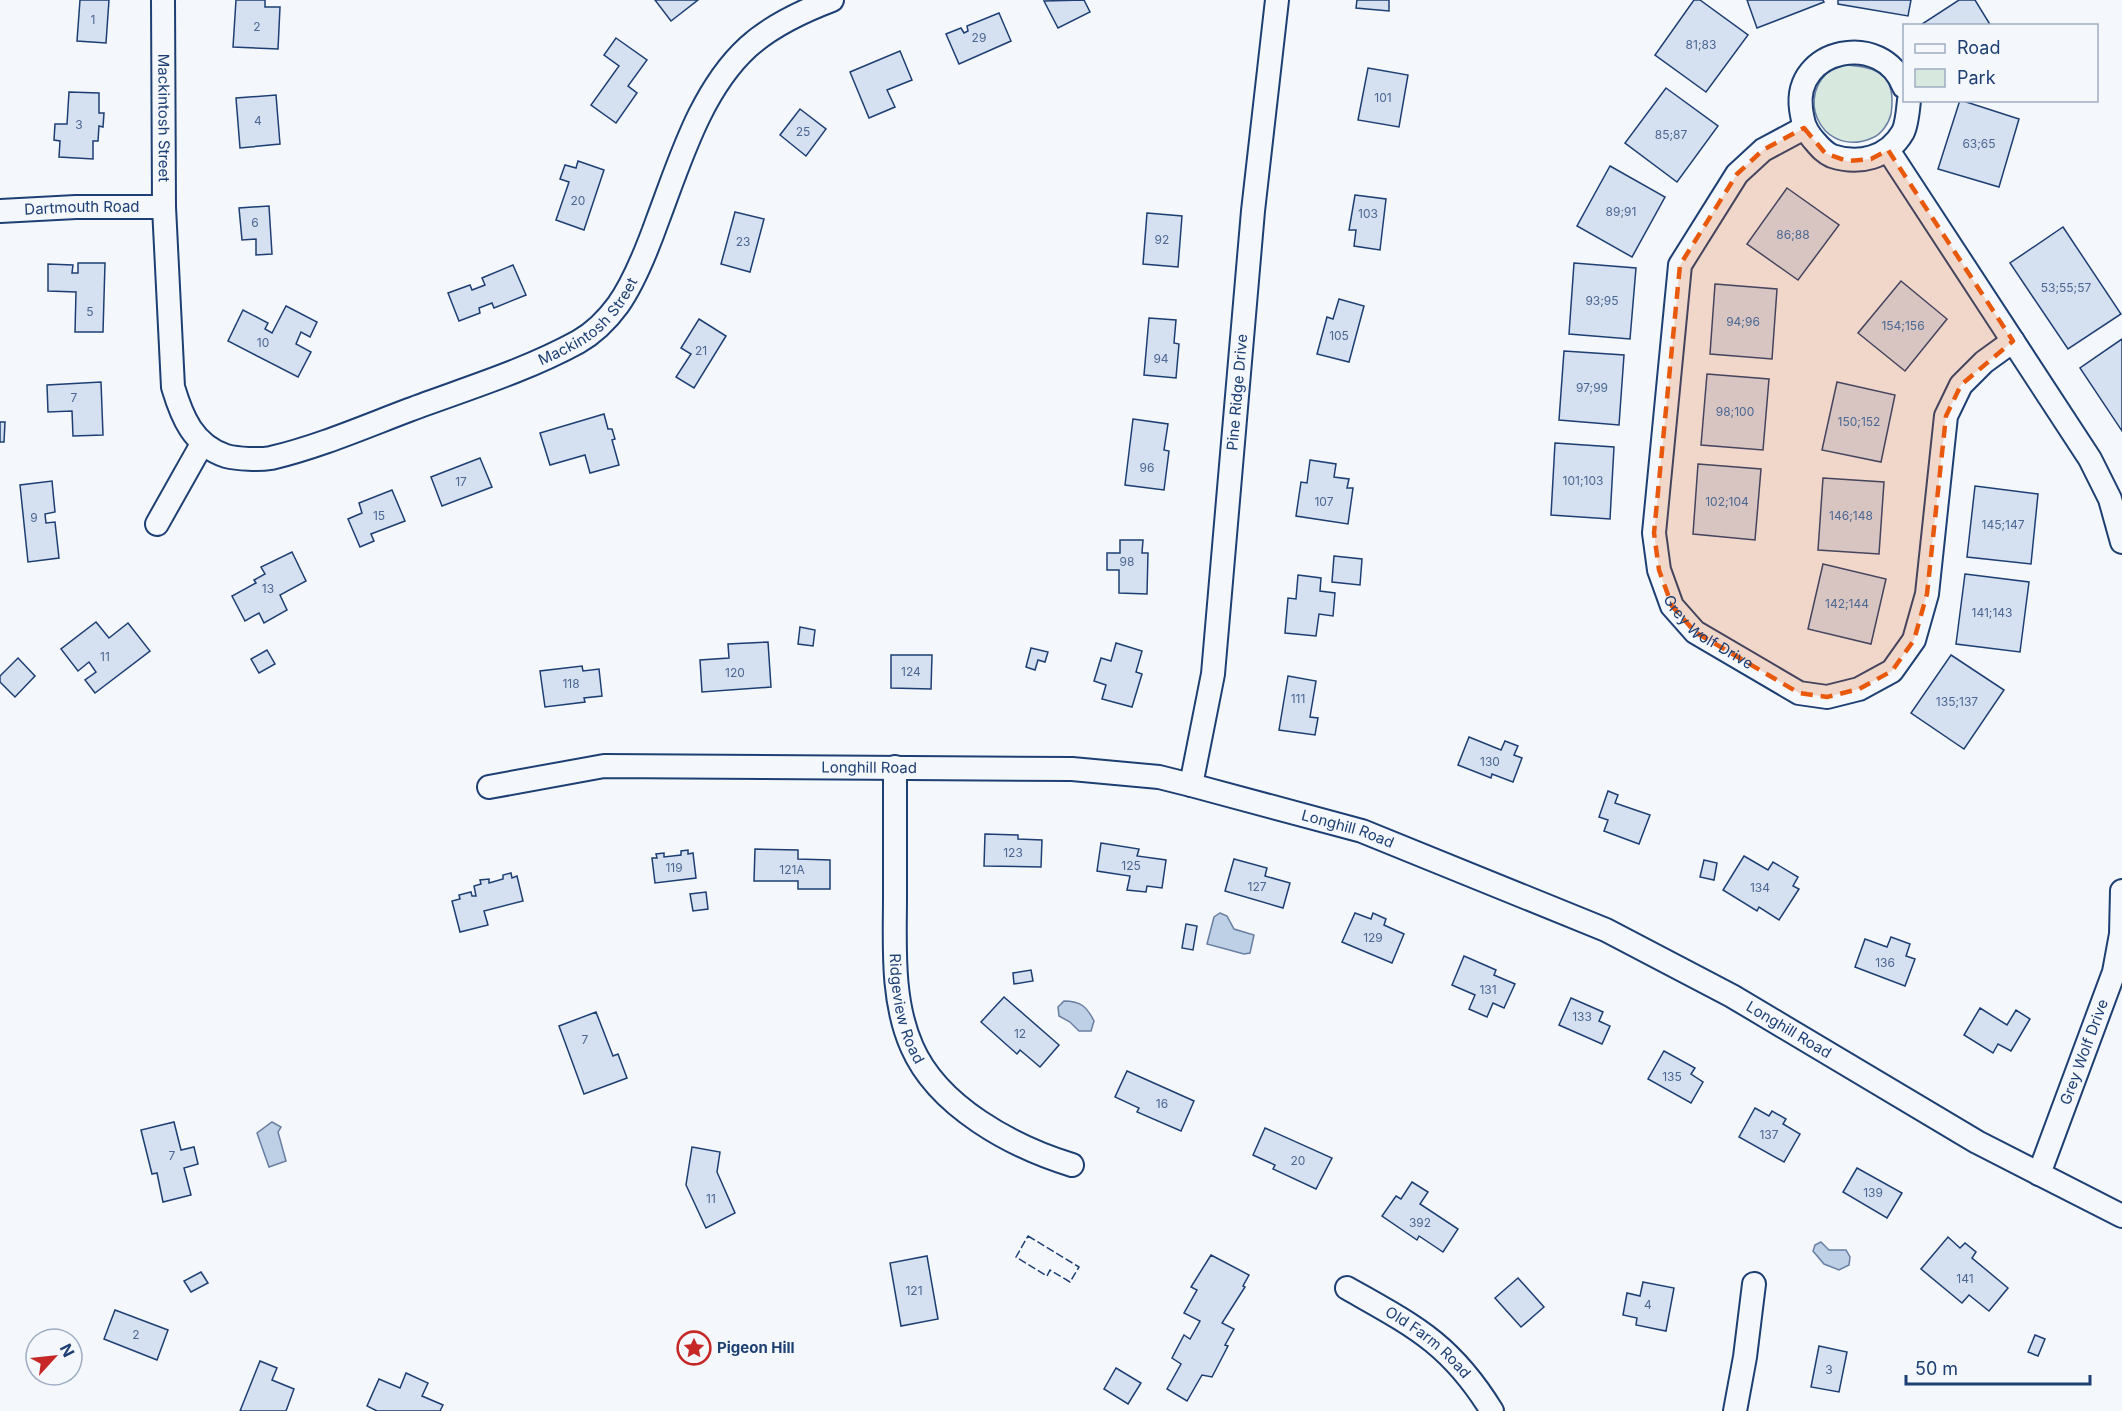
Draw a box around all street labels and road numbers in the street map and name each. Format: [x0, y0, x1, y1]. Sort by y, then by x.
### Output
street label: Mackintosh Street [154, 54, 174, 182]
street label: Dartmouth Road [24, 197, 140, 219]
street label: Mackintosh Street [535, 274, 641, 369]
street label: Pine Ridge Drive [1222, 333, 1251, 451]
street label: Grey Wolf Drive [1660, 592, 1757, 673]
street label: Longhill Road [821, 757, 917, 777]
street label: Longhill Road [1300, 805, 1397, 852]
street label: Ridgeview Road [886, 953, 929, 1067]
street label: Grey Wolf Drive [2055, 996, 2112, 1107]
street label: Longhill Road [1743, 997, 1835, 1062]
street label: Old Farm Road [1382, 1302, 1475, 1382]

